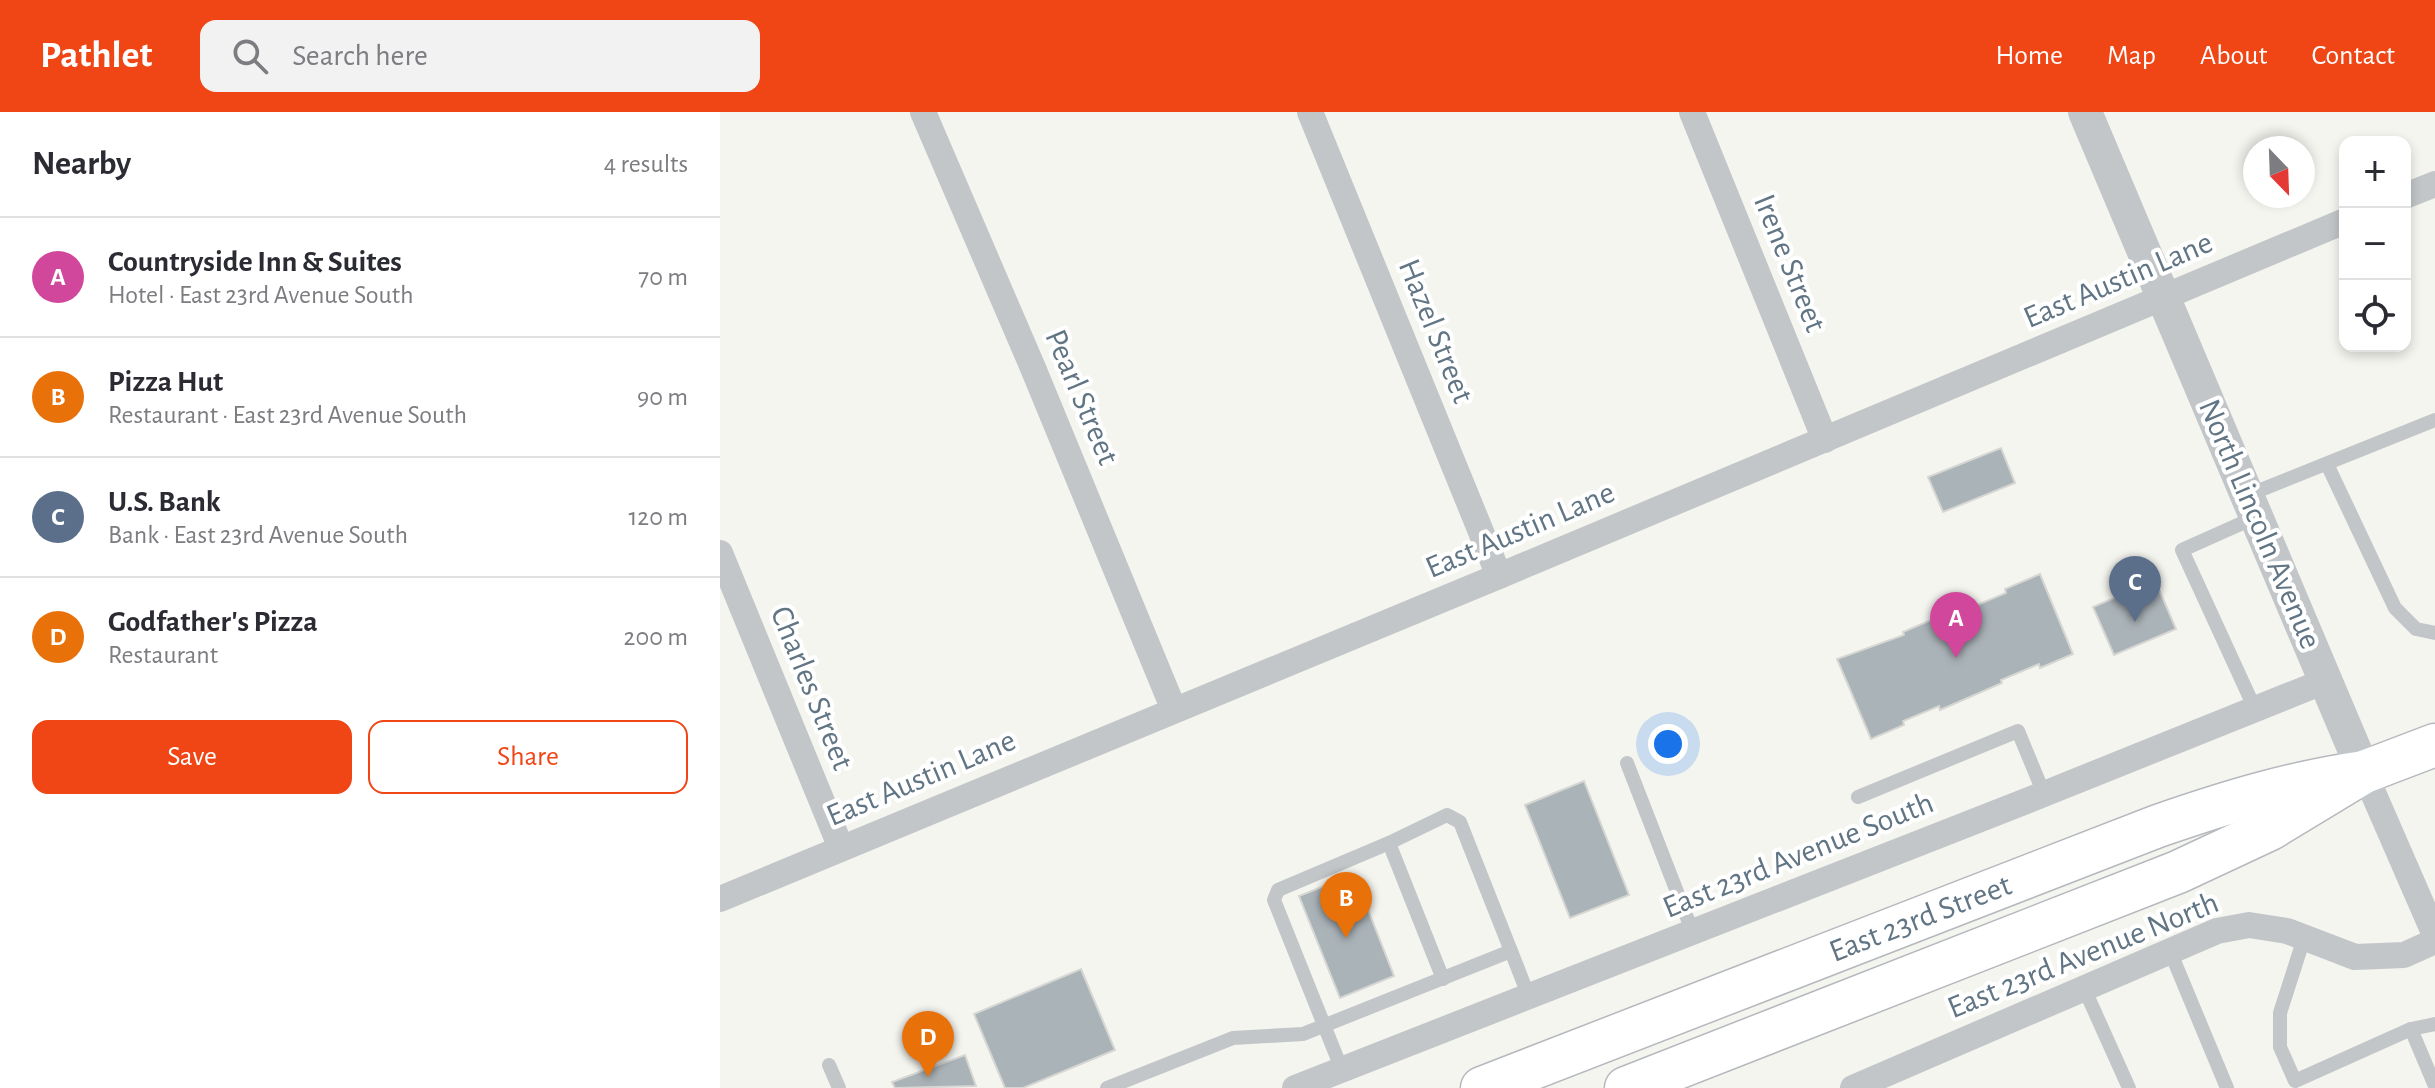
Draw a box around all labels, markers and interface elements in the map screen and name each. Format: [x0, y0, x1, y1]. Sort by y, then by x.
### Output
search box [200, 20, 760, 92]
icon: search [228, 34, 272, 78]
text: Pathlet [40, 37, 152, 75]
text: Search here [292, 41, 428, 71]
text: Home [1996, 42, 2063, 70]
text: Map [2107, 42, 2156, 70]
text: About [2200, 42, 2268, 70]
text: Contact [2312, 42, 2395, 70]
north arrow [2243, 136, 2315, 208]
map controls [2339, 136, 2411, 352]
button: + [2339, 136, 2411, 208]
text: Nearby [32, 147, 131, 181]
text: 4 results [604, 151, 688, 177]
street label: Irene Street [1748, 190, 1832, 336]
button: − [2339, 208, 2411, 280]
street label: East Austin Lane [2019, 226, 2217, 334]
text: Countryside Inn & Suites [108, 247, 402, 277]
street label: Hazel Street [1393, 255, 1479, 407]
text: A [50, 264, 66, 290]
text: 70 m [638, 264, 688, 290]
button: locate [2339, 280, 2411, 352]
text: Hotel · East 23rd Avenue South [108, 282, 413, 308]
street label: Pearl Street [1039, 325, 1125, 469]
text: Pizza Hut [108, 367, 223, 397]
text: B [50, 384, 66, 410]
text: 90 m [637, 384, 688, 410]
street label: North Lincoln Avenue [2193, 395, 2327, 653]
text: Restaurant · East 23rd Avenue South [108, 402, 467, 428]
street label: East Austin Lane [1421, 476, 1619, 584]
text: U.S. Bank [108, 487, 221, 517]
text: C [51, 504, 65, 530]
text: 120 m [628, 504, 688, 530]
text: Bank · East 23rd Avenue South [108, 522, 408, 548]
pin: C [2109, 556, 2161, 622]
pin: A [1930, 592, 1982, 658]
street label: Charles Street [765, 602, 859, 774]
text: Godfather's Pizza [108, 607, 318, 637]
text: D [49, 624, 67, 650]
text: 200 m [624, 624, 688, 650]
text: Restaurant [108, 642, 218, 668]
button: Save [32, 720, 352, 794]
button: Share [368, 720, 688, 794]
street label: East Austin Lane [822, 724, 1020, 832]
your location [1648, 724, 1688, 764]
street label: East 23rd Avenue South [1658, 786, 1938, 924]
street label: East 23rd Street [1825, 868, 2016, 968]
pin: B [1320, 872, 1372, 938]
street label: East 23rd Avenue North [1943, 886, 2223, 1024]
pin: D [902, 1011, 954, 1077]

